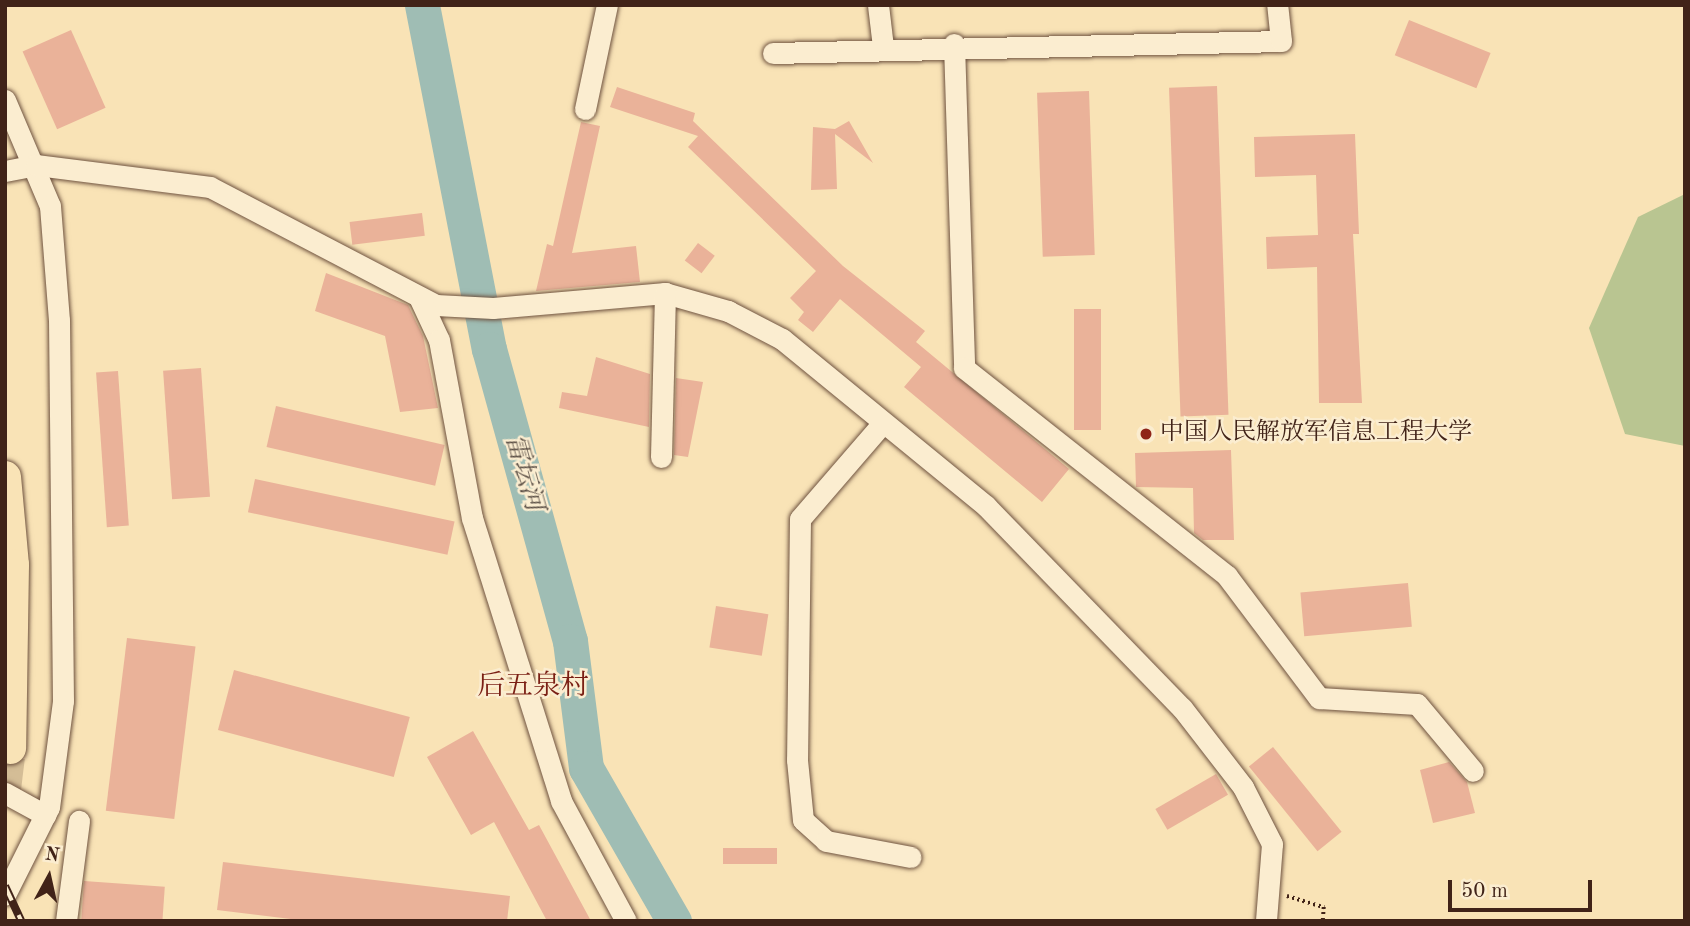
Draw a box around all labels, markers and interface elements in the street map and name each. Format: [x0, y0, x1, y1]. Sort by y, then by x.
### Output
place label: 中国人民解放军信息工程大学 [1160, 420, 1472, 448]
marker: 中国人民解放军信息工程大学 [1138, 426, 1154, 442]
water label: 雷坛河 [497, 431, 549, 515]
district label: 后五泉村 [477, 670, 589, 704]
north arrow [14, 842, 84, 912]
text: N [43, 845, 61, 866]
scale bar [1452, 866, 1596, 910]
text: 50 m [1461, 881, 1508, 902]

